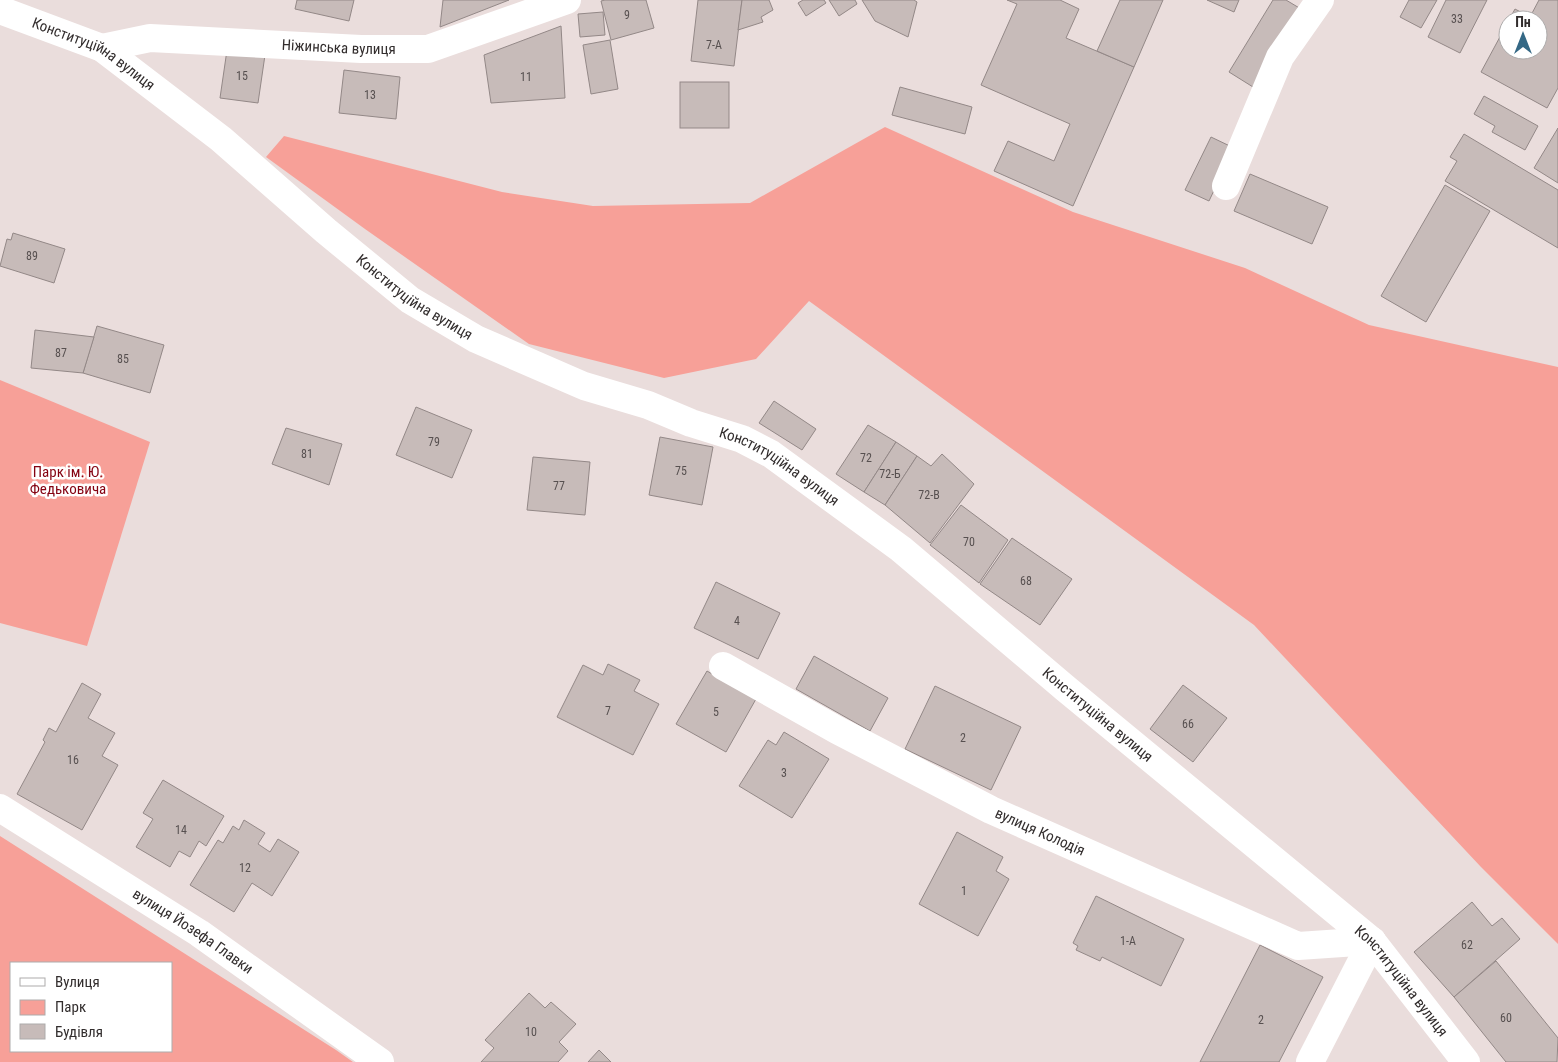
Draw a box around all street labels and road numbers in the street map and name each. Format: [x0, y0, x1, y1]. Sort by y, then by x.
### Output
street label: Конституційна вулиця [30, 14, 159, 94]
street label: Ніжинська вулиця [281, 36, 396, 58]
street label: Конституційна вулиця [352, 250, 476, 344]
street label: Конституційна вулиця [717, 423, 843, 510]
street label: Конституційна вулиця [1039, 664, 1157, 766]
street label: вулиця Колодія [992, 804, 1088, 860]
street label: вулиця Йозефа Главки [129, 885, 257, 978]
street label: Конституційна вулиця [1351, 921, 1452, 1040]

